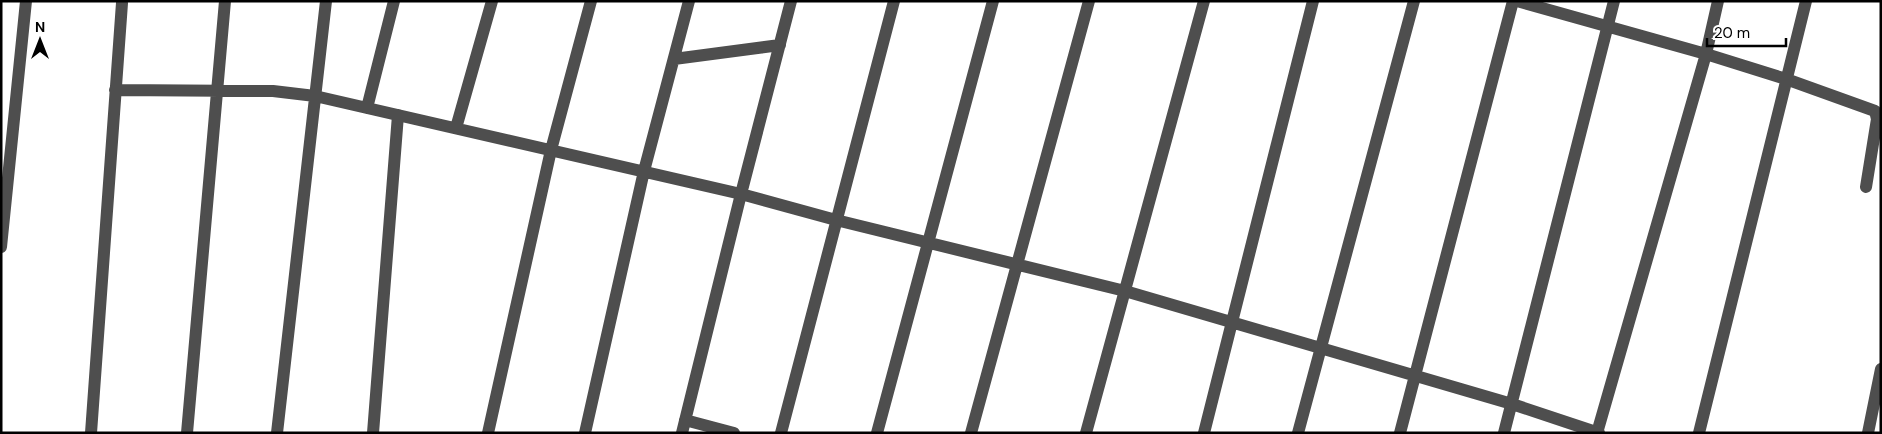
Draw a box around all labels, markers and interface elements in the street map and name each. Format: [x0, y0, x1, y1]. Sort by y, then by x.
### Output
north arrow [15, 15, 65, 65]
scale bar [1707, 15, 1786, 47]
text: N [35, 18, 45, 36]
text: 20 m [1714, 23, 1750, 43]

